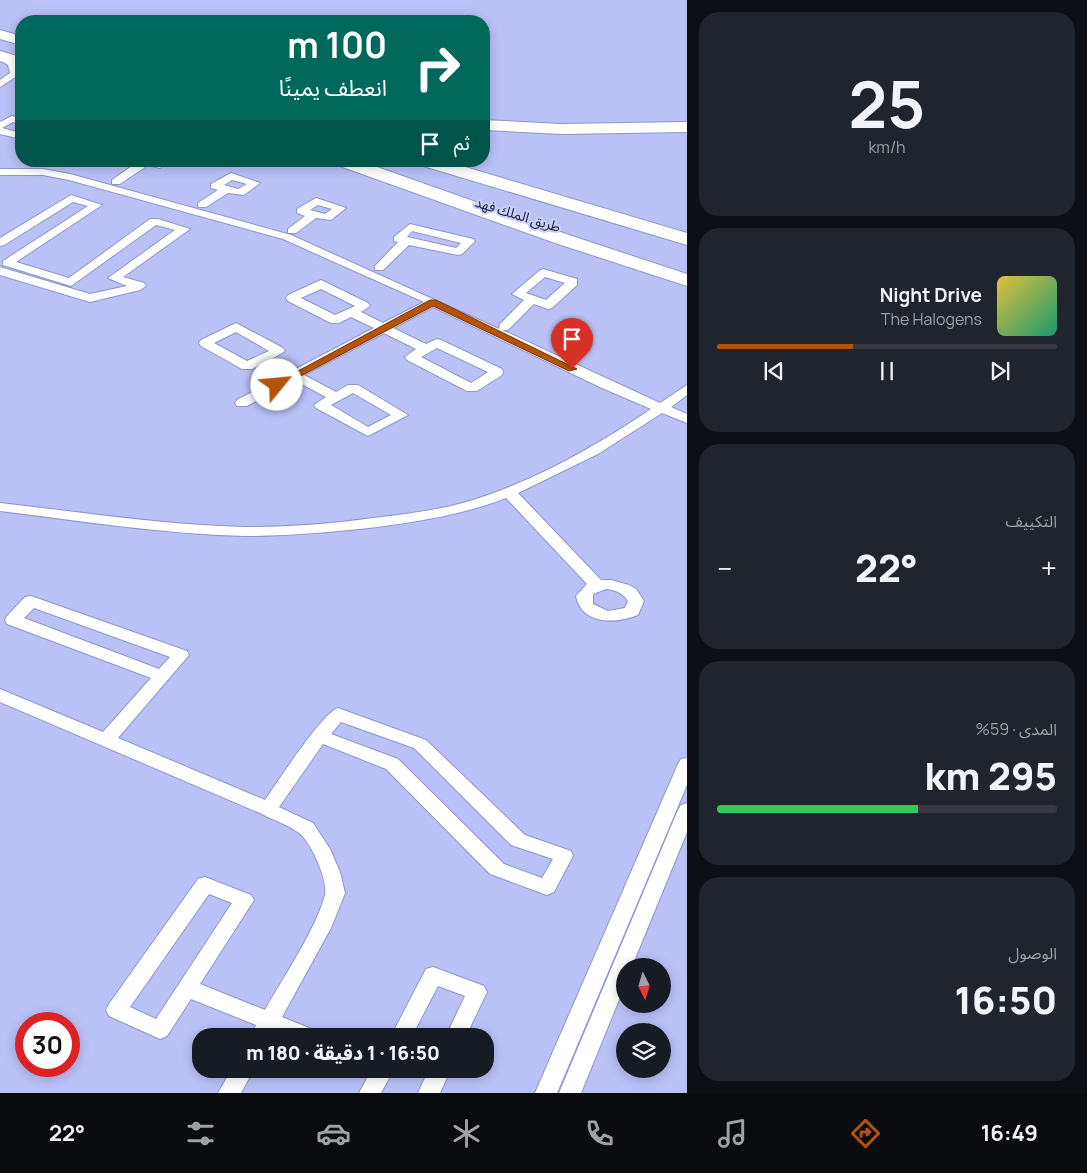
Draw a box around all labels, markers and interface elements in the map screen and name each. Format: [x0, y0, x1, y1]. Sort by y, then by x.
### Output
text: 100 m [287, 21, 387, 69]
icon: right [405, 35, 470, 100]
text: 25 [849, 59, 925, 148]
text: انعطف يمينًا [279, 73, 387, 103]
icon: arrive [416, 130, 444, 158]
text: ثم [454, 130, 470, 156]
text: km/h [868, 136, 906, 158]
street label: طريق الملك فهد [473, 192, 563, 237]
text: Night Drive [880, 282, 982, 308]
text: The Halogens [881, 308, 982, 330]
pin [551, 318, 593, 369]
icon: arrive [558, 325, 586, 353]
icon: previous [760, 357, 788, 385]
icon: pause [873, 357, 901, 385]
icon: next [986, 357, 1014, 385]
position arrow [250, 358, 302, 410]
text: التكييف [1005, 510, 1057, 532]
text: 22° [855, 541, 918, 593]
text: − [717, 549, 732, 587]
text: + [1041, 549, 1057, 587]
text: المدى · 59% [975, 718, 1057, 740]
text: 295 km [925, 749, 1057, 801]
text: الوصول [1008, 942, 1057, 964]
north arrow [616, 958, 671, 1012]
map controls [616, 958, 671, 1078]
text: 16:50 [955, 973, 1057, 1025]
speed limit sign: 30 [15, 1012, 80, 1077]
button: layers [616, 1023, 671, 1078]
text: 16:50 · 1 دقيقة · 180 m [246, 1040, 440, 1066]
icon: filters [183, 1116, 218, 1151]
icon: car [316, 1116, 351, 1151]
icon: climate [449, 1116, 484, 1151]
icon: phone [582, 1116, 617, 1151]
icon: music [715, 1116, 750, 1151]
icon: directions [848, 1116, 883, 1151]
text: 22° [49, 1118, 85, 1148]
text: 16:49 [981, 1118, 1038, 1148]

